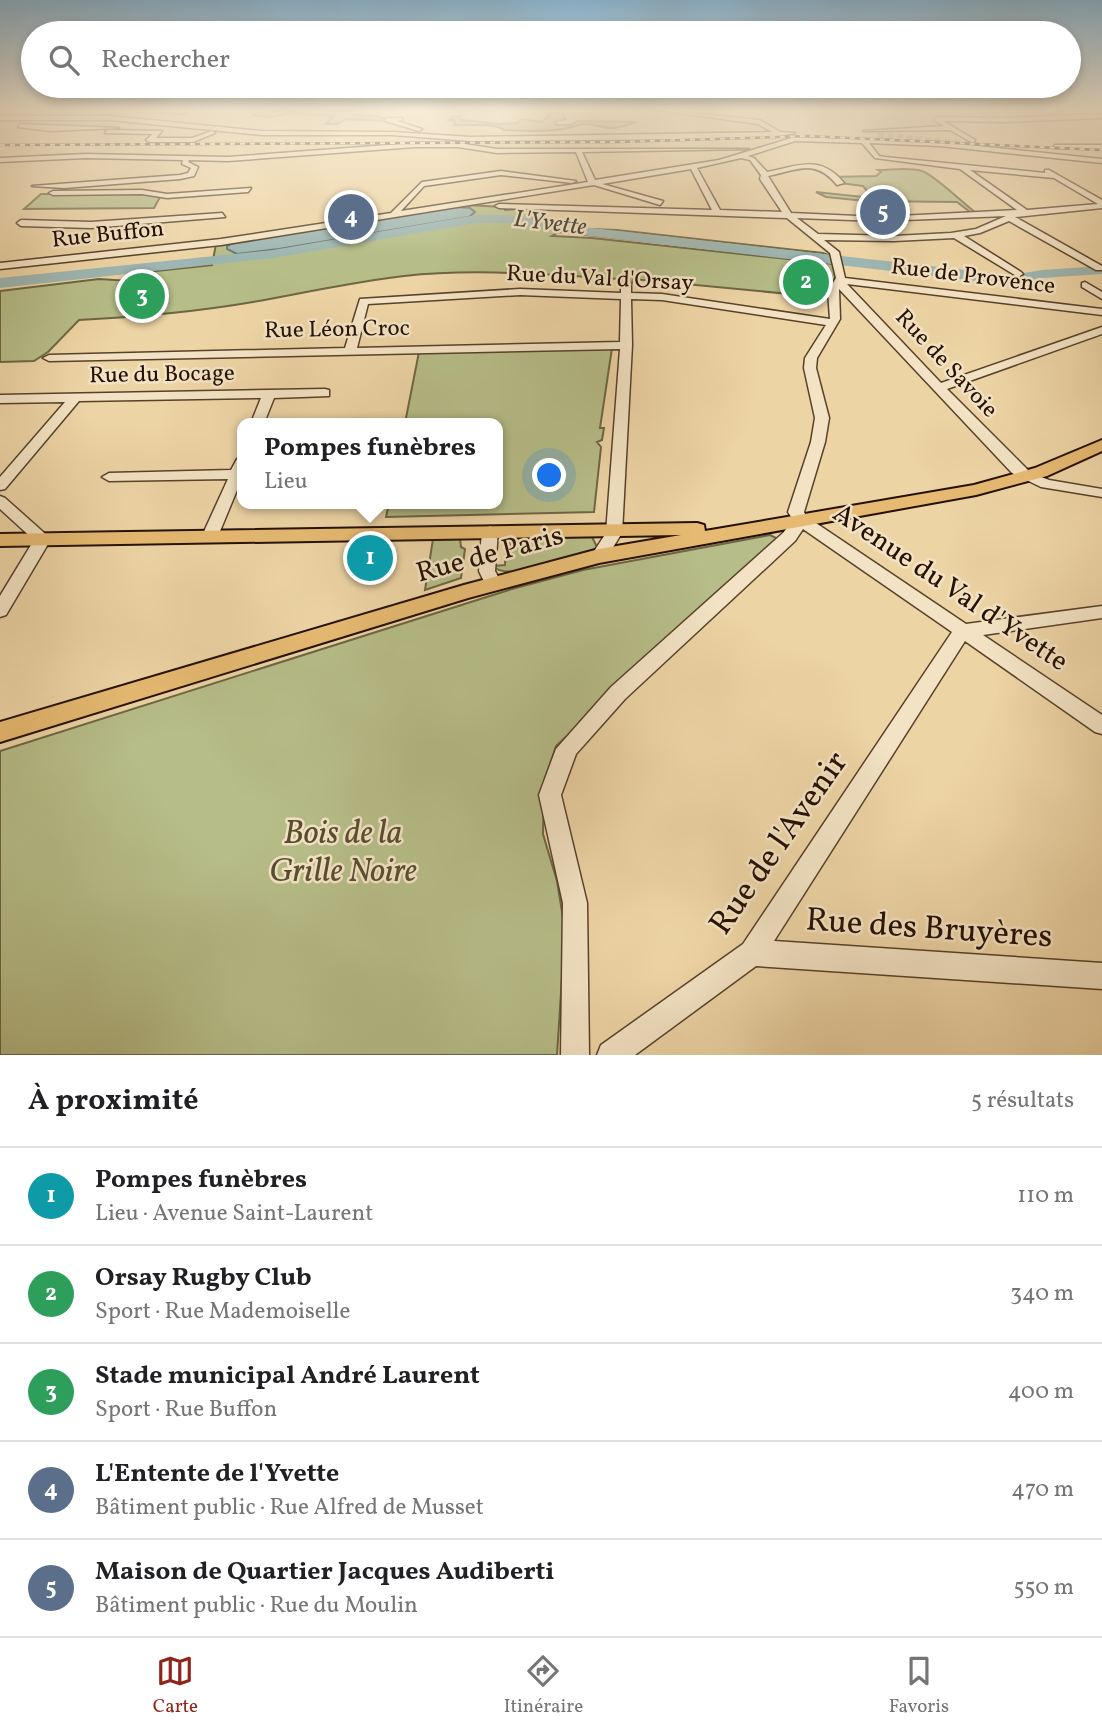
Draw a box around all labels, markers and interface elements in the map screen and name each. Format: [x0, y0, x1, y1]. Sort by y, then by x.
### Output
search box [21, 21, 1081, 98]
icon: search [45, 41, 83, 79]
text: Rechercher [101, 42, 230, 78]
pin: 5 [860, 186, 906, 238]
pin: 4 [328, 191, 374, 243]
water label: L'Yvette [512, 203, 589, 245]
street label: Rue Buffon [50, 213, 166, 257]
street label: Rue de Provence [889, 251, 1057, 303]
pin: 2 [783, 256, 829, 308]
street label: Rue du Val d'Orsay [506, 258, 695, 300]
pin: 3 [119, 270, 165, 322]
street label: Rue de Savoie [887, 303, 1005, 425]
street label: Rue Léon Croc [264, 313, 410, 347]
street label: Rue du Bocage [89, 358, 235, 392]
popup [237, 418, 503, 509]
text: Pompes funèbres [264, 430, 476, 466]
your location [532, 458, 566, 492]
text: Lieu [264, 466, 308, 498]
street label: Avenue du Val d'Yvette [825, 495, 1075, 681]
street label: Rue de Paris [412, 517, 568, 593]
pin: 1 [347, 532, 393, 584]
street label: Rue de l'Avenir [700, 743, 861, 945]
park label: Bois de la Grille Noire [269, 812, 417, 896]
street label: Rue des Bruyères [804, 898, 1054, 962]
text: À proximité [28, 1080, 199, 1122]
text: 5 résultats [971, 1085, 1074, 1117]
text: Pompes funèbres [95, 1162, 307, 1198]
text: 1 [46, 1180, 56, 1212]
text: 110 m [1017, 1180, 1074, 1212]
text: Lieu · Avenue Saint-Laurent [95, 1198, 373, 1230]
text: Orsay Rugby Club [95, 1260, 312, 1296]
text: 2 [45, 1278, 57, 1310]
text: 340 m [1010, 1278, 1074, 1310]
text: Sport · Rue Mademoiselle [95, 1296, 350, 1328]
text: Stade municipal André Laurent [95, 1358, 480, 1394]
text: 3 [45, 1376, 57, 1408]
text: 400 m [1008, 1376, 1074, 1408]
text: Sport · Rue Buffon [95, 1394, 277, 1426]
text: L'Entente de l'Yvette [95, 1456, 339, 1492]
text: 4 [44, 1474, 58, 1506]
text: 470 m [1011, 1474, 1074, 1506]
text: Bâtiment public · Rue Alfred de Musset [95, 1492, 484, 1524]
text: Maison de Quartier Jacques Audiberti [95, 1554, 555, 1590]
text: 5 [45, 1572, 57, 1604]
text: 550 m [1014, 1572, 1074, 1604]
text: Bâtiment public · Rue du Moulin [95, 1590, 418, 1622]
tab: Carte [153, 1652, 198, 1720]
tab: Itinéraire [504, 1652, 583, 1720]
tab: Favoris [889, 1652, 949, 1720]

